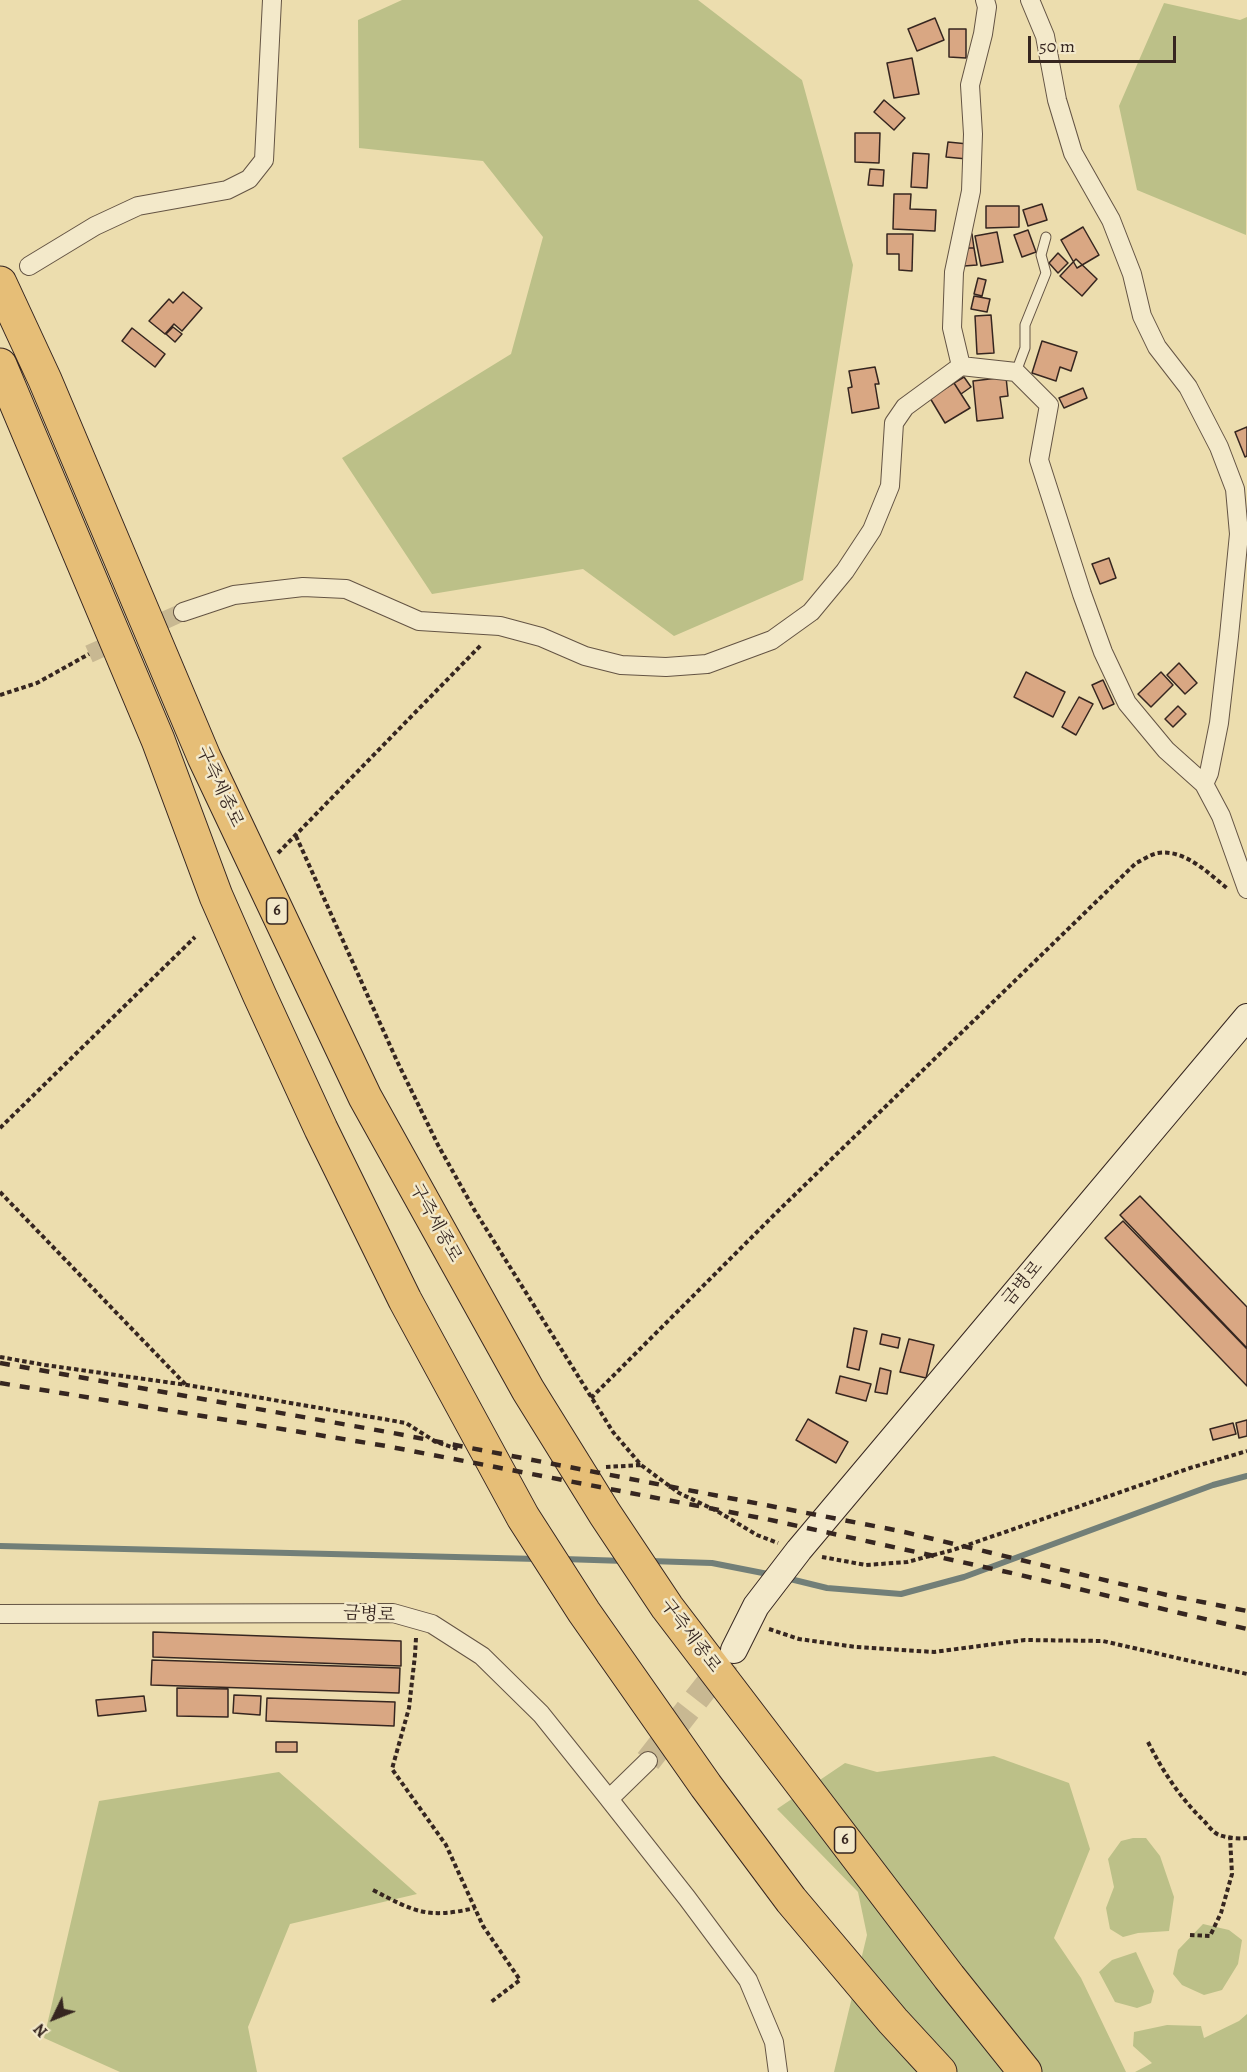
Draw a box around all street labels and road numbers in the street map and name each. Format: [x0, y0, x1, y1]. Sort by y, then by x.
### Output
street label: 구즉세종로 [191, 743, 247, 831]
road number: 6 [266, 898, 288, 924]
street label: 구즉세종로 [404, 1180, 466, 1266]
street label: 금병로 [998, 1257, 1048, 1311]
street label: 구즉세종로 [655, 1595, 725, 1677]
street label: 금병로 [342, 1603, 396, 1627]
road number: 6 [834, 1827, 856, 1853]

